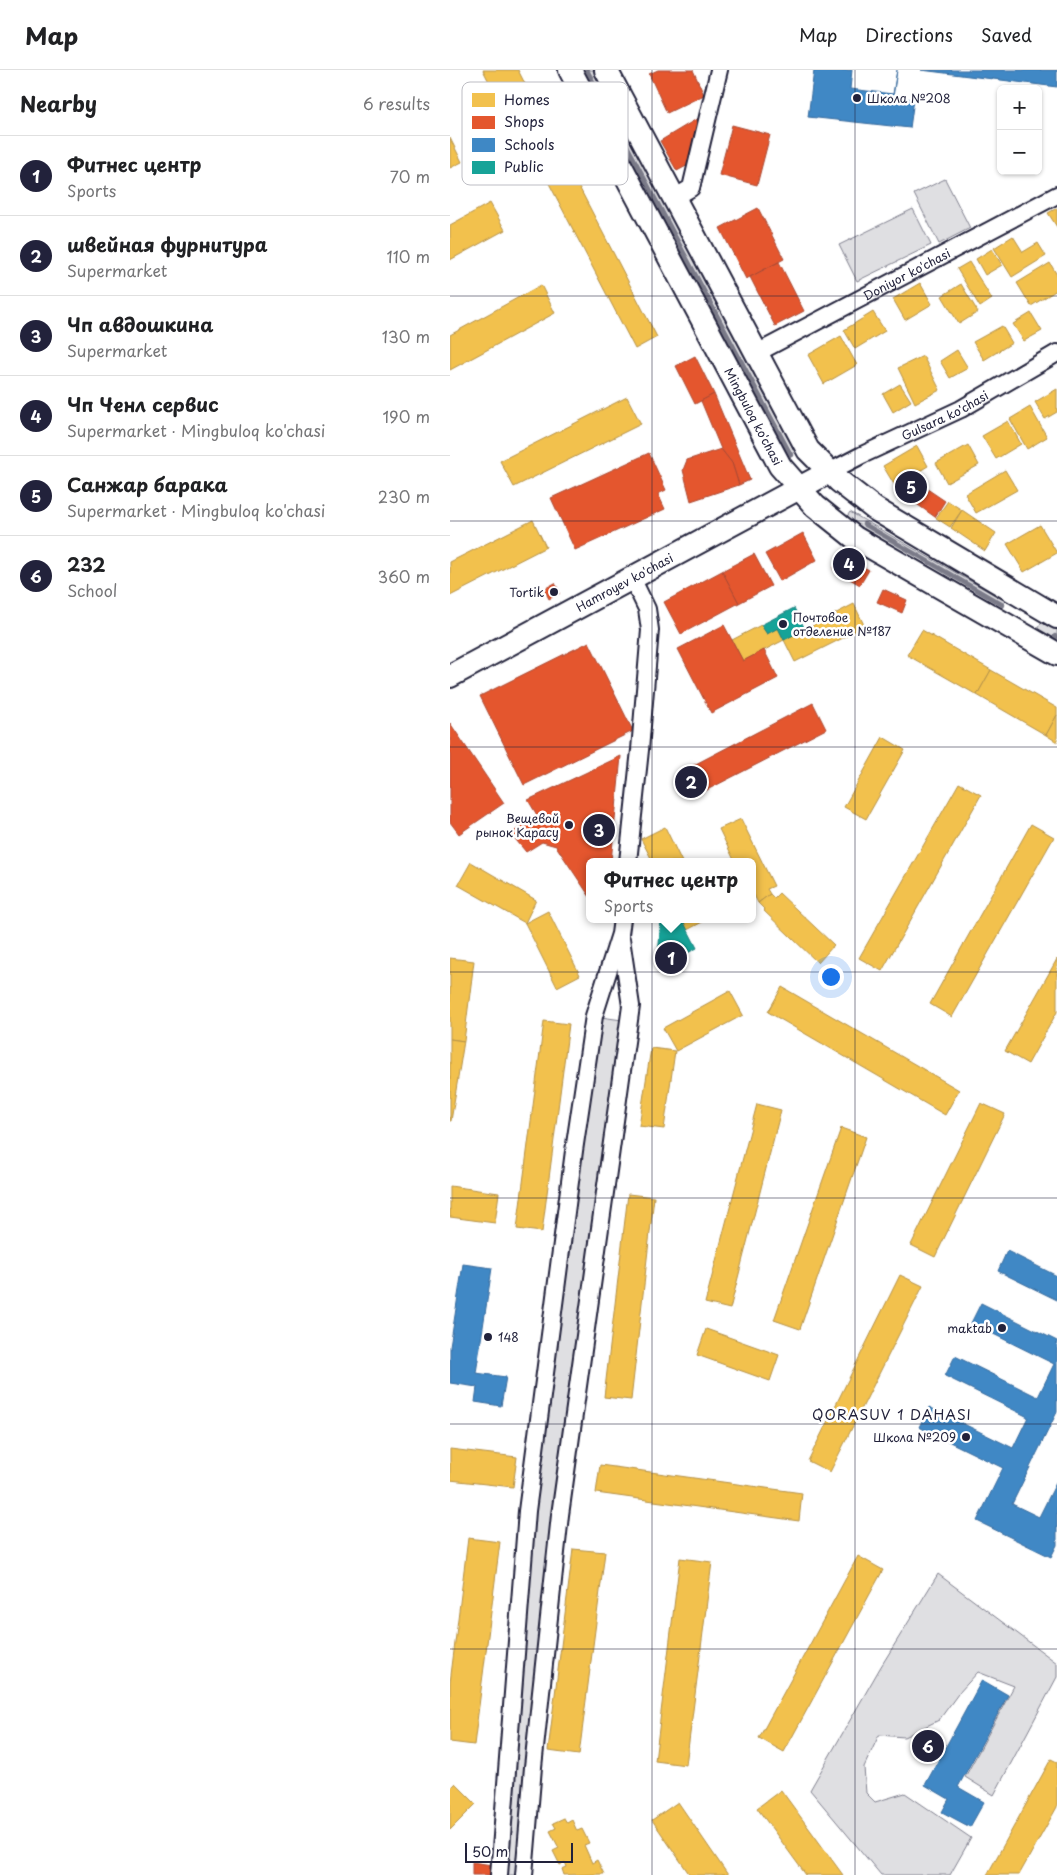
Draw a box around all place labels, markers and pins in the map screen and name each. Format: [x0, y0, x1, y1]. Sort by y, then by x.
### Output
place label: Школа №208 [867, 89, 951, 107]
marker: Школа №208 [851, 92, 863, 104]
pin: 5 [895, 468, 927, 506]
pin: 4 [833, 545, 865, 583]
place label: Tortik [509, 583, 544, 601]
marker: Tortik [548, 586, 560, 598]
place label: Почтовое отделение №187 [793, 608, 891, 640]
marker: Почтовое отделение №187 [777, 618, 789, 630]
pin: 2 [675, 763, 707, 801]
place label: Вещевой рынок Карасу [476, 809, 559, 841]
pin: 3 [583, 811, 615, 849]
marker: Вещевой рынок Карасу [563, 819, 575, 831]
pin: 1 [655, 939, 687, 977]
place label: maktab [947, 1319, 992, 1337]
marker: maktab [996, 1322, 1008, 1334]
place label: 148 [498, 1328, 519, 1346]
marker: 148 [482, 1331, 494, 1343]
place label: Школа №209 [873, 1428, 956, 1446]
marker: Школа №209 [960, 1431, 972, 1443]
pin: 6 [912, 1727, 944, 1765]

